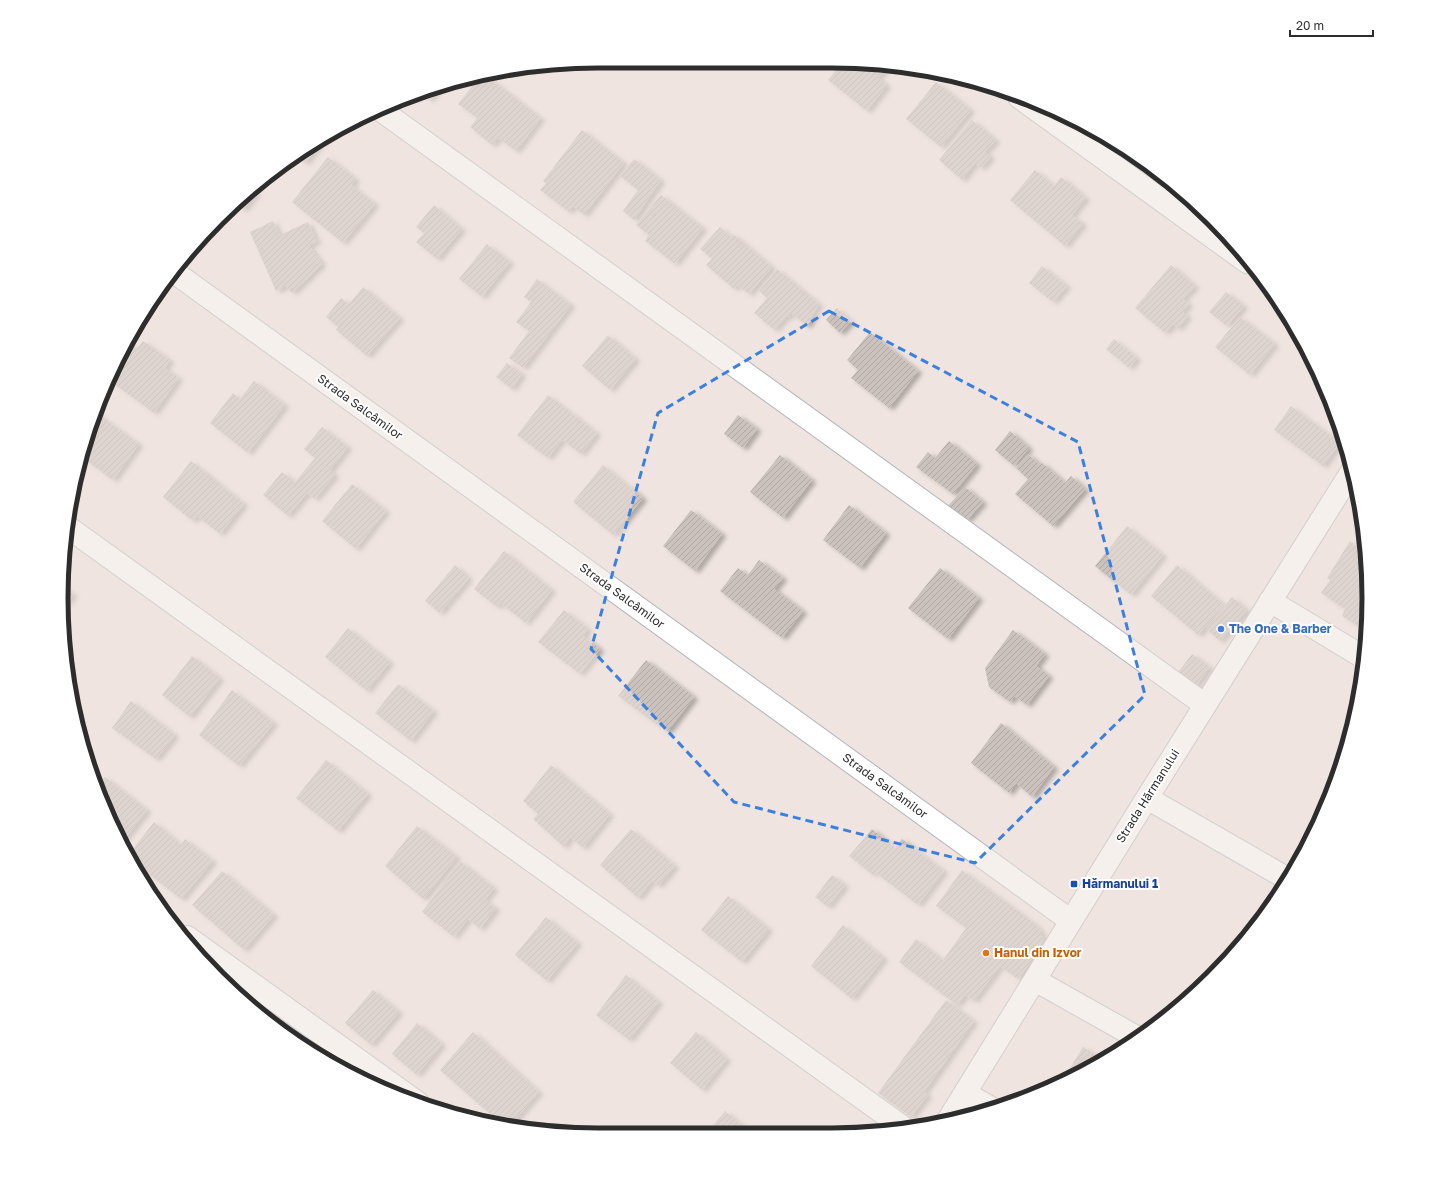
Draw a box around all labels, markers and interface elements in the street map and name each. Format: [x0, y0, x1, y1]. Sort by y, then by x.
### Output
scale bar [1290, 12, 1373, 38]
text: 20 m [1296, 18, 1324, 33]
street label: Strada Salcâmilor [315, 371, 406, 443]
street label: Strada Salcâmilor [577, 560, 668, 632]
place label: The One & Barber [1229, 621, 1332, 636]
marker: The One & Barber [1216, 624, 1226, 634]
street label: Strada Hărmanului [1113, 746, 1182, 845]
street label: Strada Salcâmilor [840, 750, 931, 822]
place label: Hărmanului 1 [1082, 876, 1158, 891]
marker: Hărmanului 1 [1069, 879, 1079, 889]
place label: Hanul din Izvor [994, 945, 1082, 960]
marker: Hanul din Izvor [981, 948, 991, 958]

